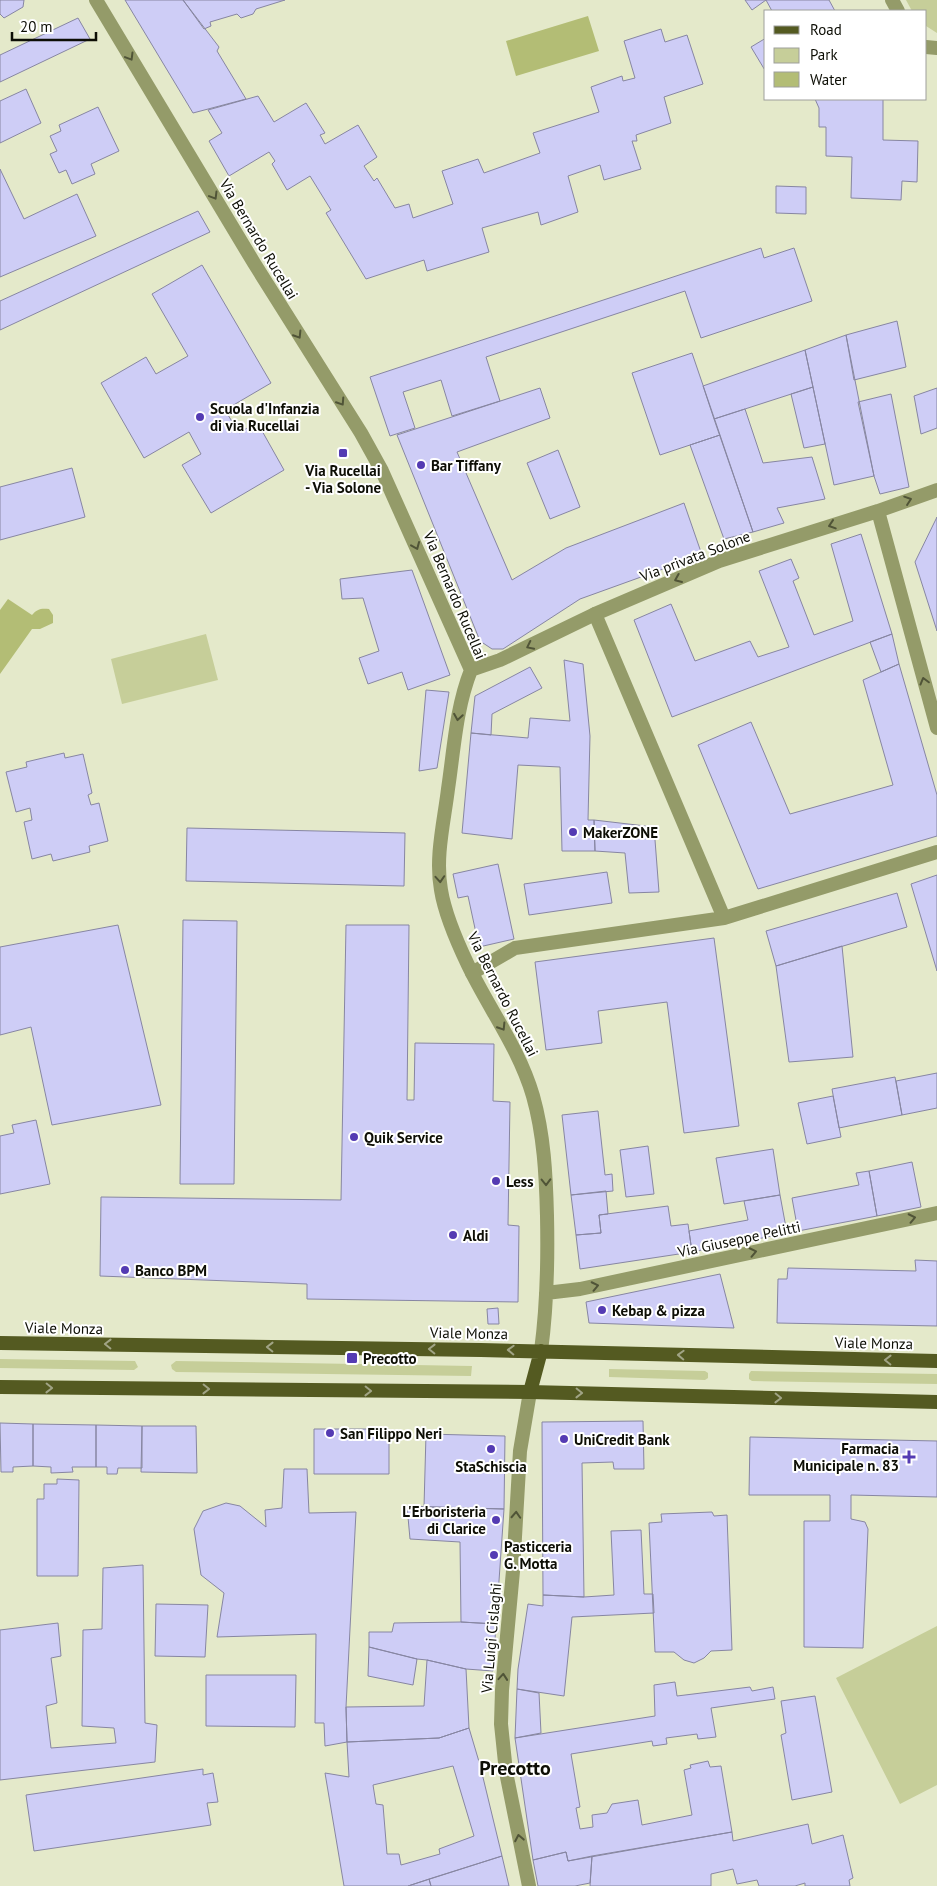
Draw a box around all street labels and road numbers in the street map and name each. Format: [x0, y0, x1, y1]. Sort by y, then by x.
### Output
street label: Via Bernardo Rucellai [215, 174, 303, 303]
street label: Via privata Solone [636, 526, 753, 586]
street label: Via Bernardo Rucellai [419, 527, 491, 662]
street label: Via Bernardo Rucellai [463, 928, 543, 1060]
street label: Via Giuseppe Pelitti [675, 1217, 802, 1262]
street label: Viale Monza [24, 1318, 103, 1338]
street label: Viale Monza [429, 1323, 508, 1343]
street label: Viale Monza [834, 1333, 913, 1353]
street label: Via Luigi Cislaghi [477, 1582, 505, 1695]

